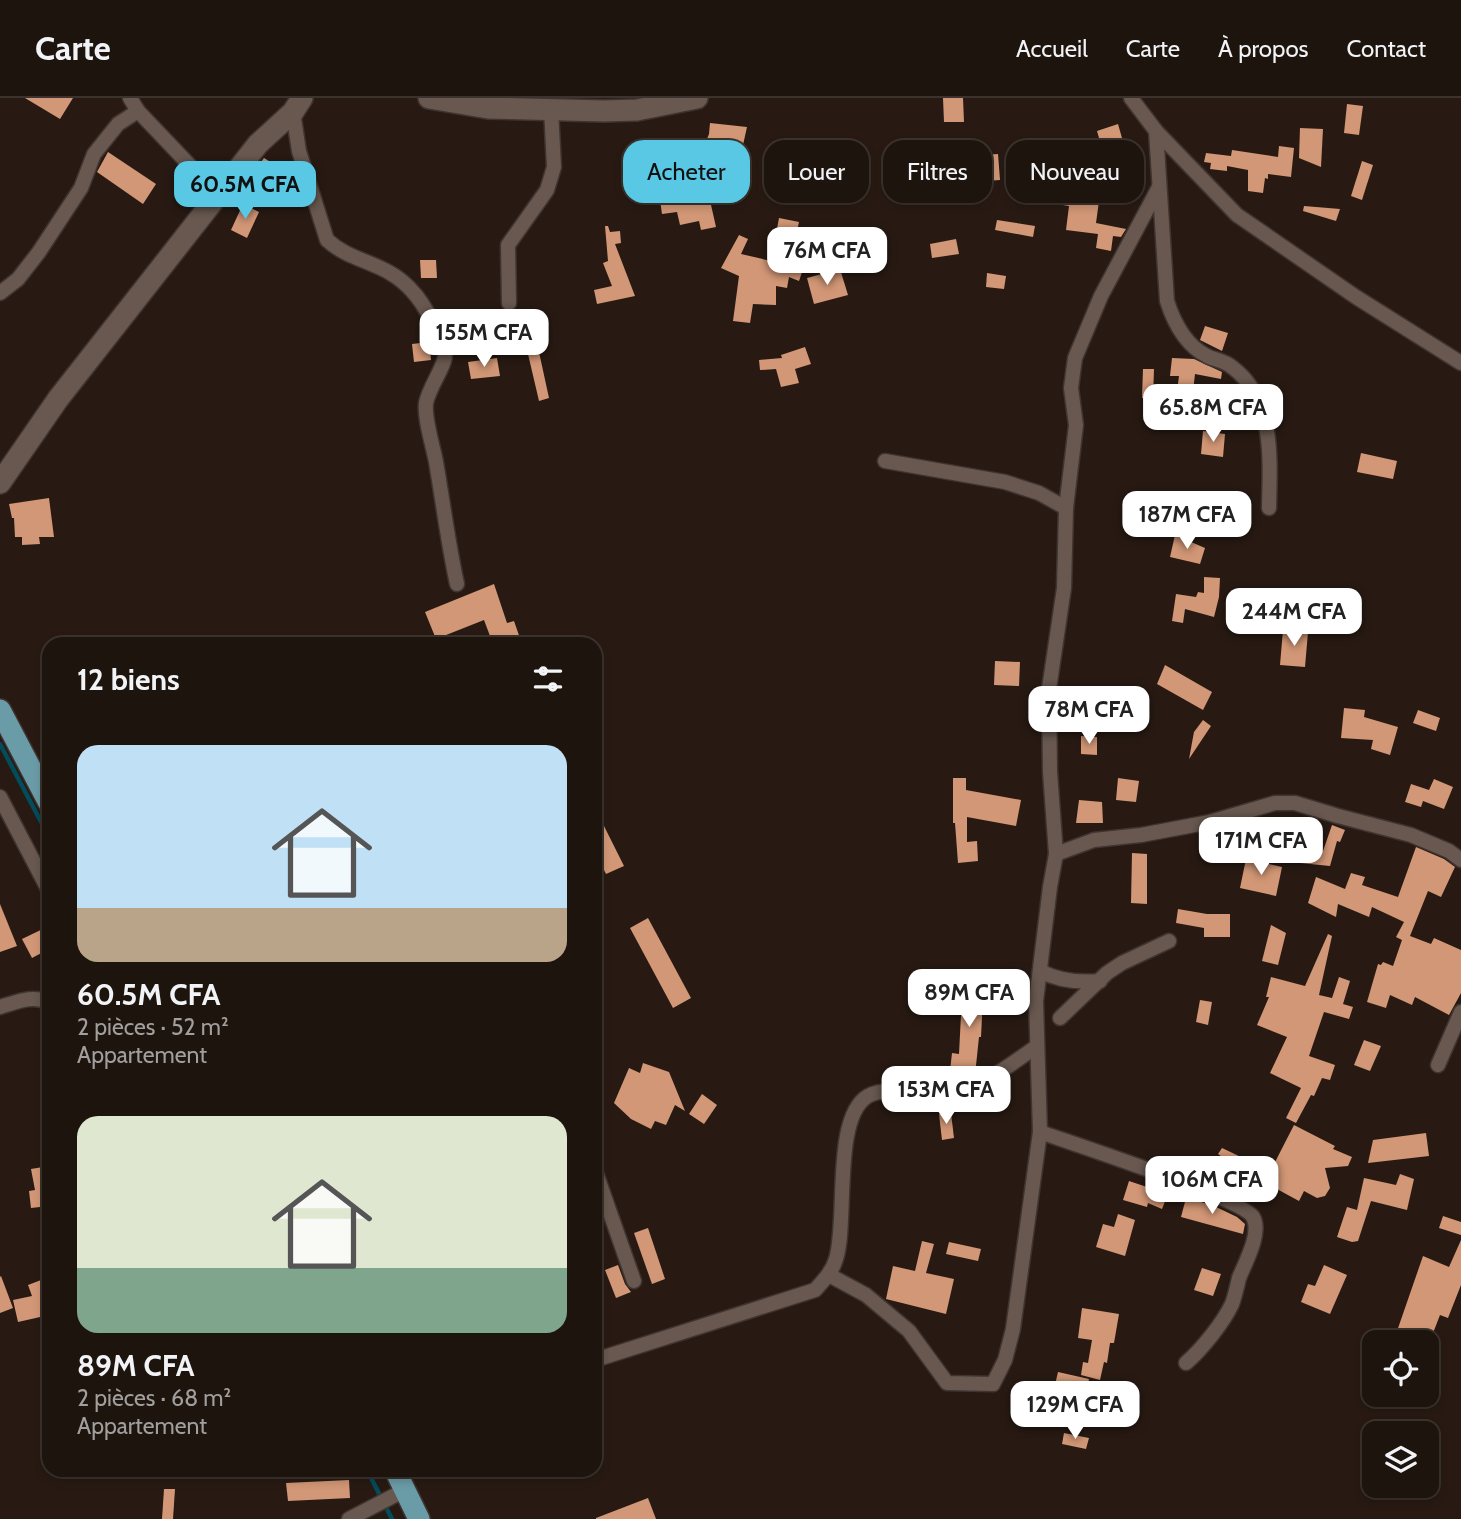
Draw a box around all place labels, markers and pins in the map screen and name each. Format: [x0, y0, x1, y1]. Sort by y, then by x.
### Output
pin: 60.5M CFA [165, 162, 325, 221]
pin: 76M CFA [762, 228, 892, 287]
pin: 155M CFA [412, 310, 556, 369]
pin: 65.8M CFA [1133, 384, 1293, 444]
pin: 187M CFA [1115, 491, 1259, 551]
pin: 244M CFA [1222, 588, 1366, 648]
pin: 78M CFA [1024, 686, 1154, 746]
pin: 171M CFA [1189, 818, 1333, 877]
pin: 89M CFA [904, 970, 1034, 1029]
pin: 153M CFA [874, 1066, 1018, 1126]
pin: 106M CFA [1140, 1156, 1284, 1216]
pin: 129M CFA [1003, 1382, 1147, 1441]

